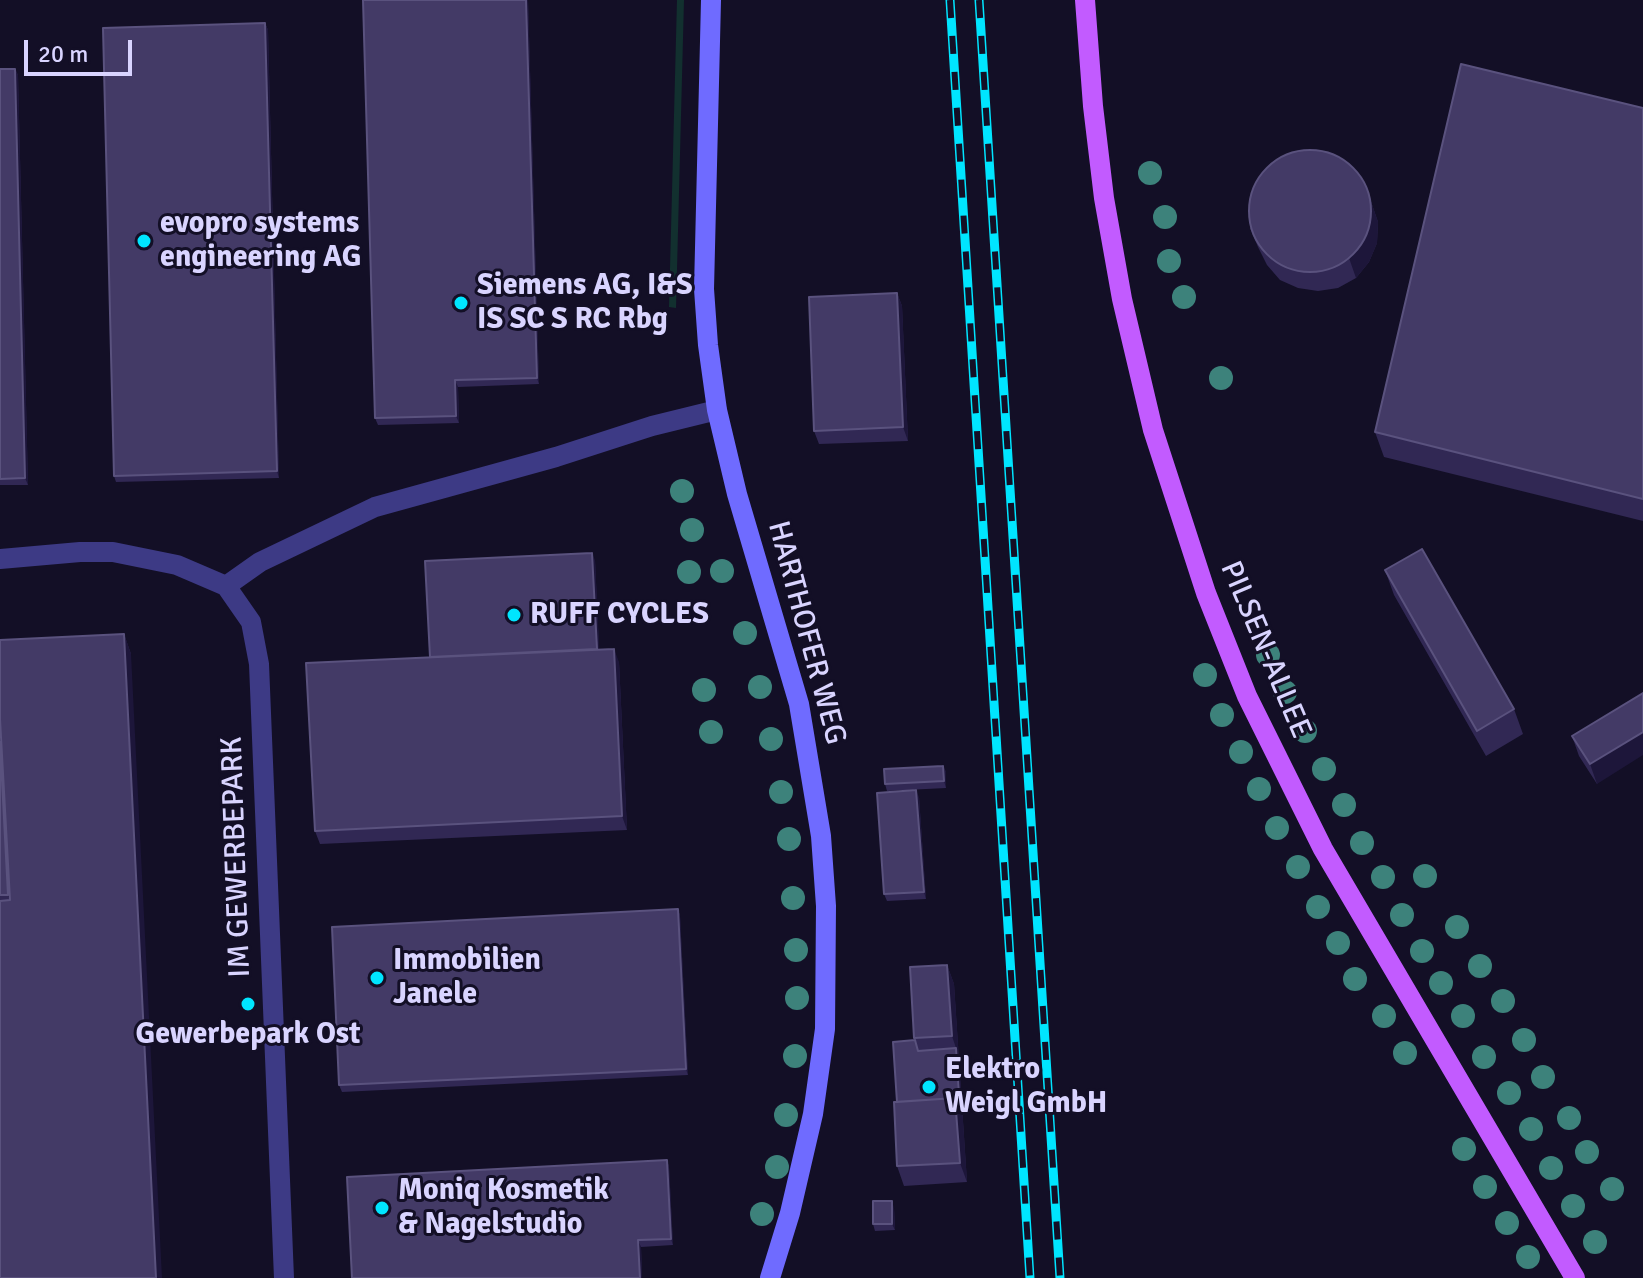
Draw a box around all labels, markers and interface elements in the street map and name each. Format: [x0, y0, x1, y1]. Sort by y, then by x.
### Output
scale bar [28, 24, 136, 74]
text: 20 m [38, 39, 88, 69]
place label: evopro systems engineering AG [160, 206, 361, 276]
marker: evopro systems engineering AG [135, 232, 153, 250]
place label: Siemens AG, I&S IS SC S RC Rbg [477, 268, 693, 338]
marker: Siemens AG, I&S IS SC S RC Rbg [452, 294, 470, 312]
street label: HARTHOFER WEG [759, 517, 853, 749]
street label: PILSEN-ALLEE [1212, 556, 1318, 744]
place label: RUFF CYCLES [530, 597, 709, 633]
marker: RUFF CYCLES [505, 606, 523, 624]
street label: IM GEWERBEPARK [215, 736, 259, 978]
place label: Immobilien Janele [393, 943, 541, 1014]
marker: Immobilien Janele [368, 969, 386, 987]
marker: Gewerbepark Ost [239, 995, 257, 1013]
place label: Gewerbepark Ost [136, 1017, 360, 1053]
place label: Elektro Weigl GmbH [945, 1052, 1107, 1122]
marker: Elektro Weigl GmbH [920, 1078, 938, 1096]
place label: Moniq Kosmetik & Nagelstudio [398, 1173, 609, 1244]
marker: Moniq Kosmetik & Nagelstudio [373, 1199, 391, 1217]

